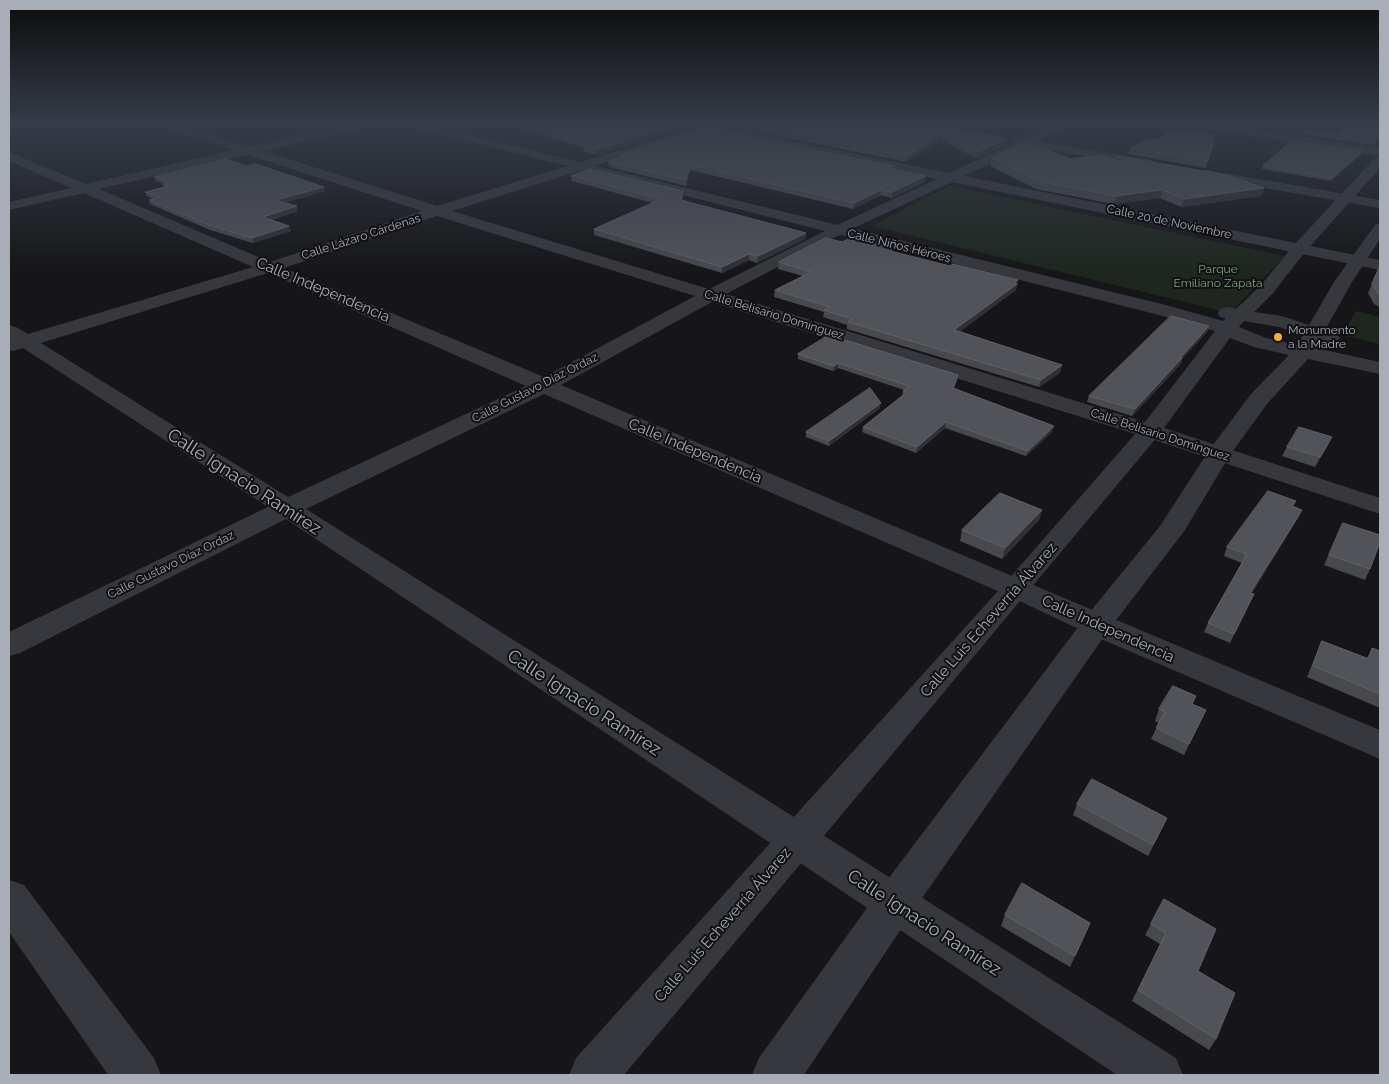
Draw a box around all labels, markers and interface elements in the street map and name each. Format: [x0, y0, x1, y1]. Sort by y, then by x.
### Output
street label: Calle 20 de Noviembre [1105, 202, 1233, 242]
street label: Calle Lázaro Cárdenas [300, 211, 422, 263]
street label: Calle Niños Héroes [846, 226, 952, 266]
street label: Calle Independencia [254, 254, 392, 326]
park label: Parque Emiliano Zapata [1173, 262, 1263, 290]
street label: Calle Belisario Domínguez [702, 287, 846, 343]
place label: Monumento a la Madre [1288, 323, 1356, 351]
marker: Monumento a la Madre [1272, 331, 1284, 343]
street label: Calle Gustavo Díaz Ordaz [470, 350, 600, 426]
street label: Calle Belisario Domínguez [1089, 406, 1231, 464]
street label: Calle Independencia [626, 415, 764, 487]
street label: Calle Ignacio Ramírez [163, 424, 325, 540]
street label: Calle Gustavo Díaz Ordaz [105, 528, 237, 602]
street label: Calle Luis Echeverría Álvarez [917, 539, 1061, 701]
street label: Calle Independencia [1039, 592, 1177, 666]
street label: Calle Ignacio Ramírez [503, 645, 665, 761]
street label: Calle Luis Echeverría Álvarez [651, 844, 795, 1006]
street label: Calle Ignacio Ramírez [843, 865, 1005, 981]

